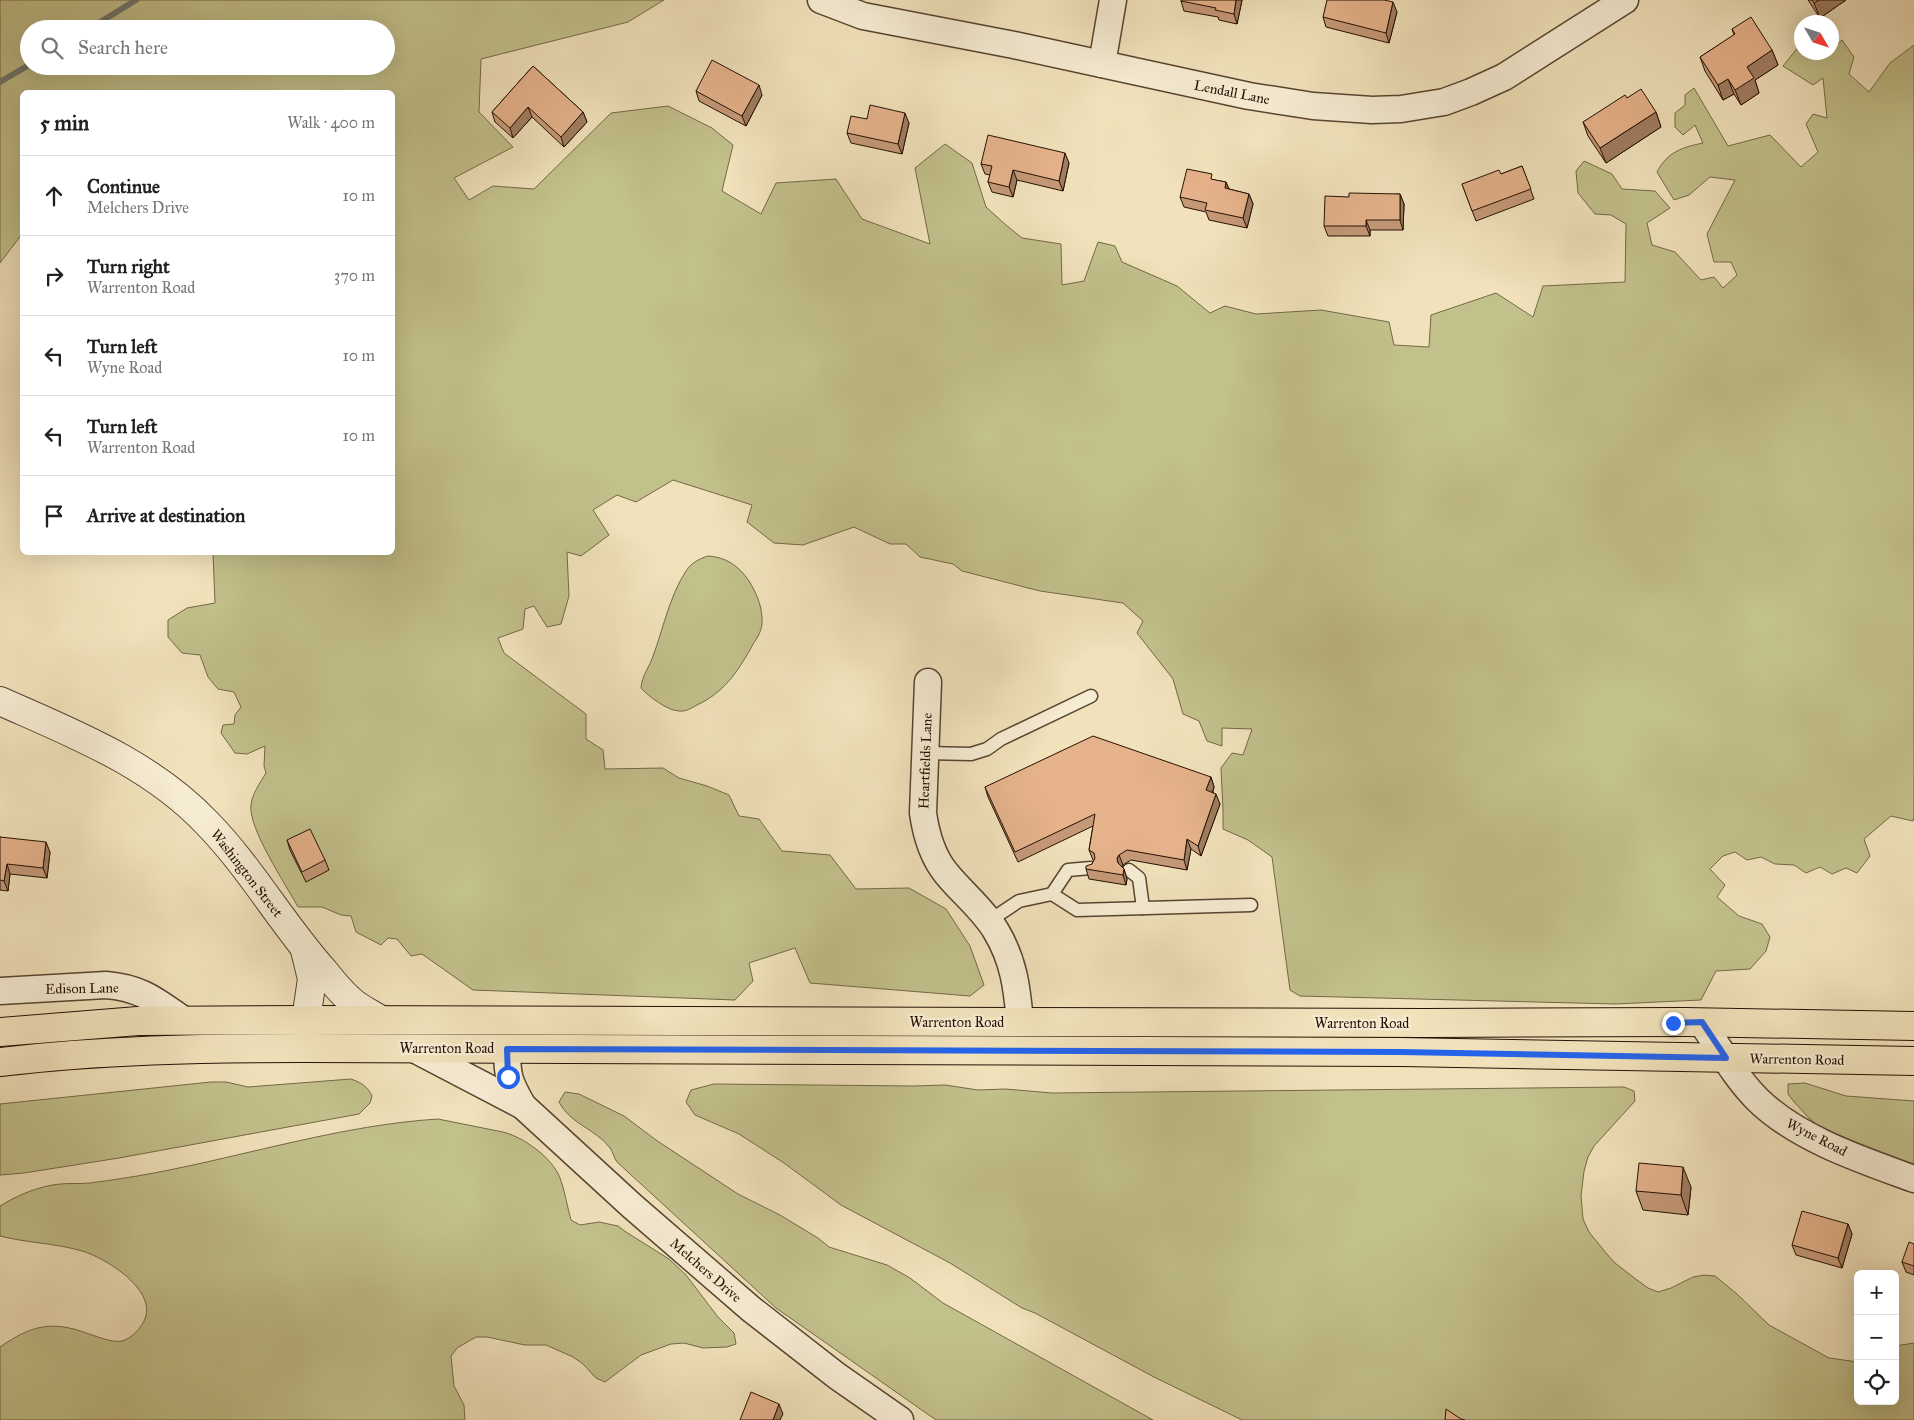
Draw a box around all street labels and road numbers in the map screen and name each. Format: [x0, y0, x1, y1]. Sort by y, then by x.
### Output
street label: Lendall Lane [1193, 77, 1271, 108]
street label: Heartfields Lane [915, 712, 936, 809]
street label: Washington Street [207, 826, 286, 921]
street label: Edison Lane [45, 979, 119, 998]
street label: Warrenton Road [910, 1014, 1004, 1031]
street label: Warrenton Road [1315, 1015, 1409, 1032]
street label: Warrenton Road [400, 1040, 494, 1057]
street label: Warrenton Road [1749, 1050, 1845, 1069]
street label: Wyne Road [1784, 1115, 1850, 1160]
street label: Melchers Drive [666, 1235, 745, 1306]

